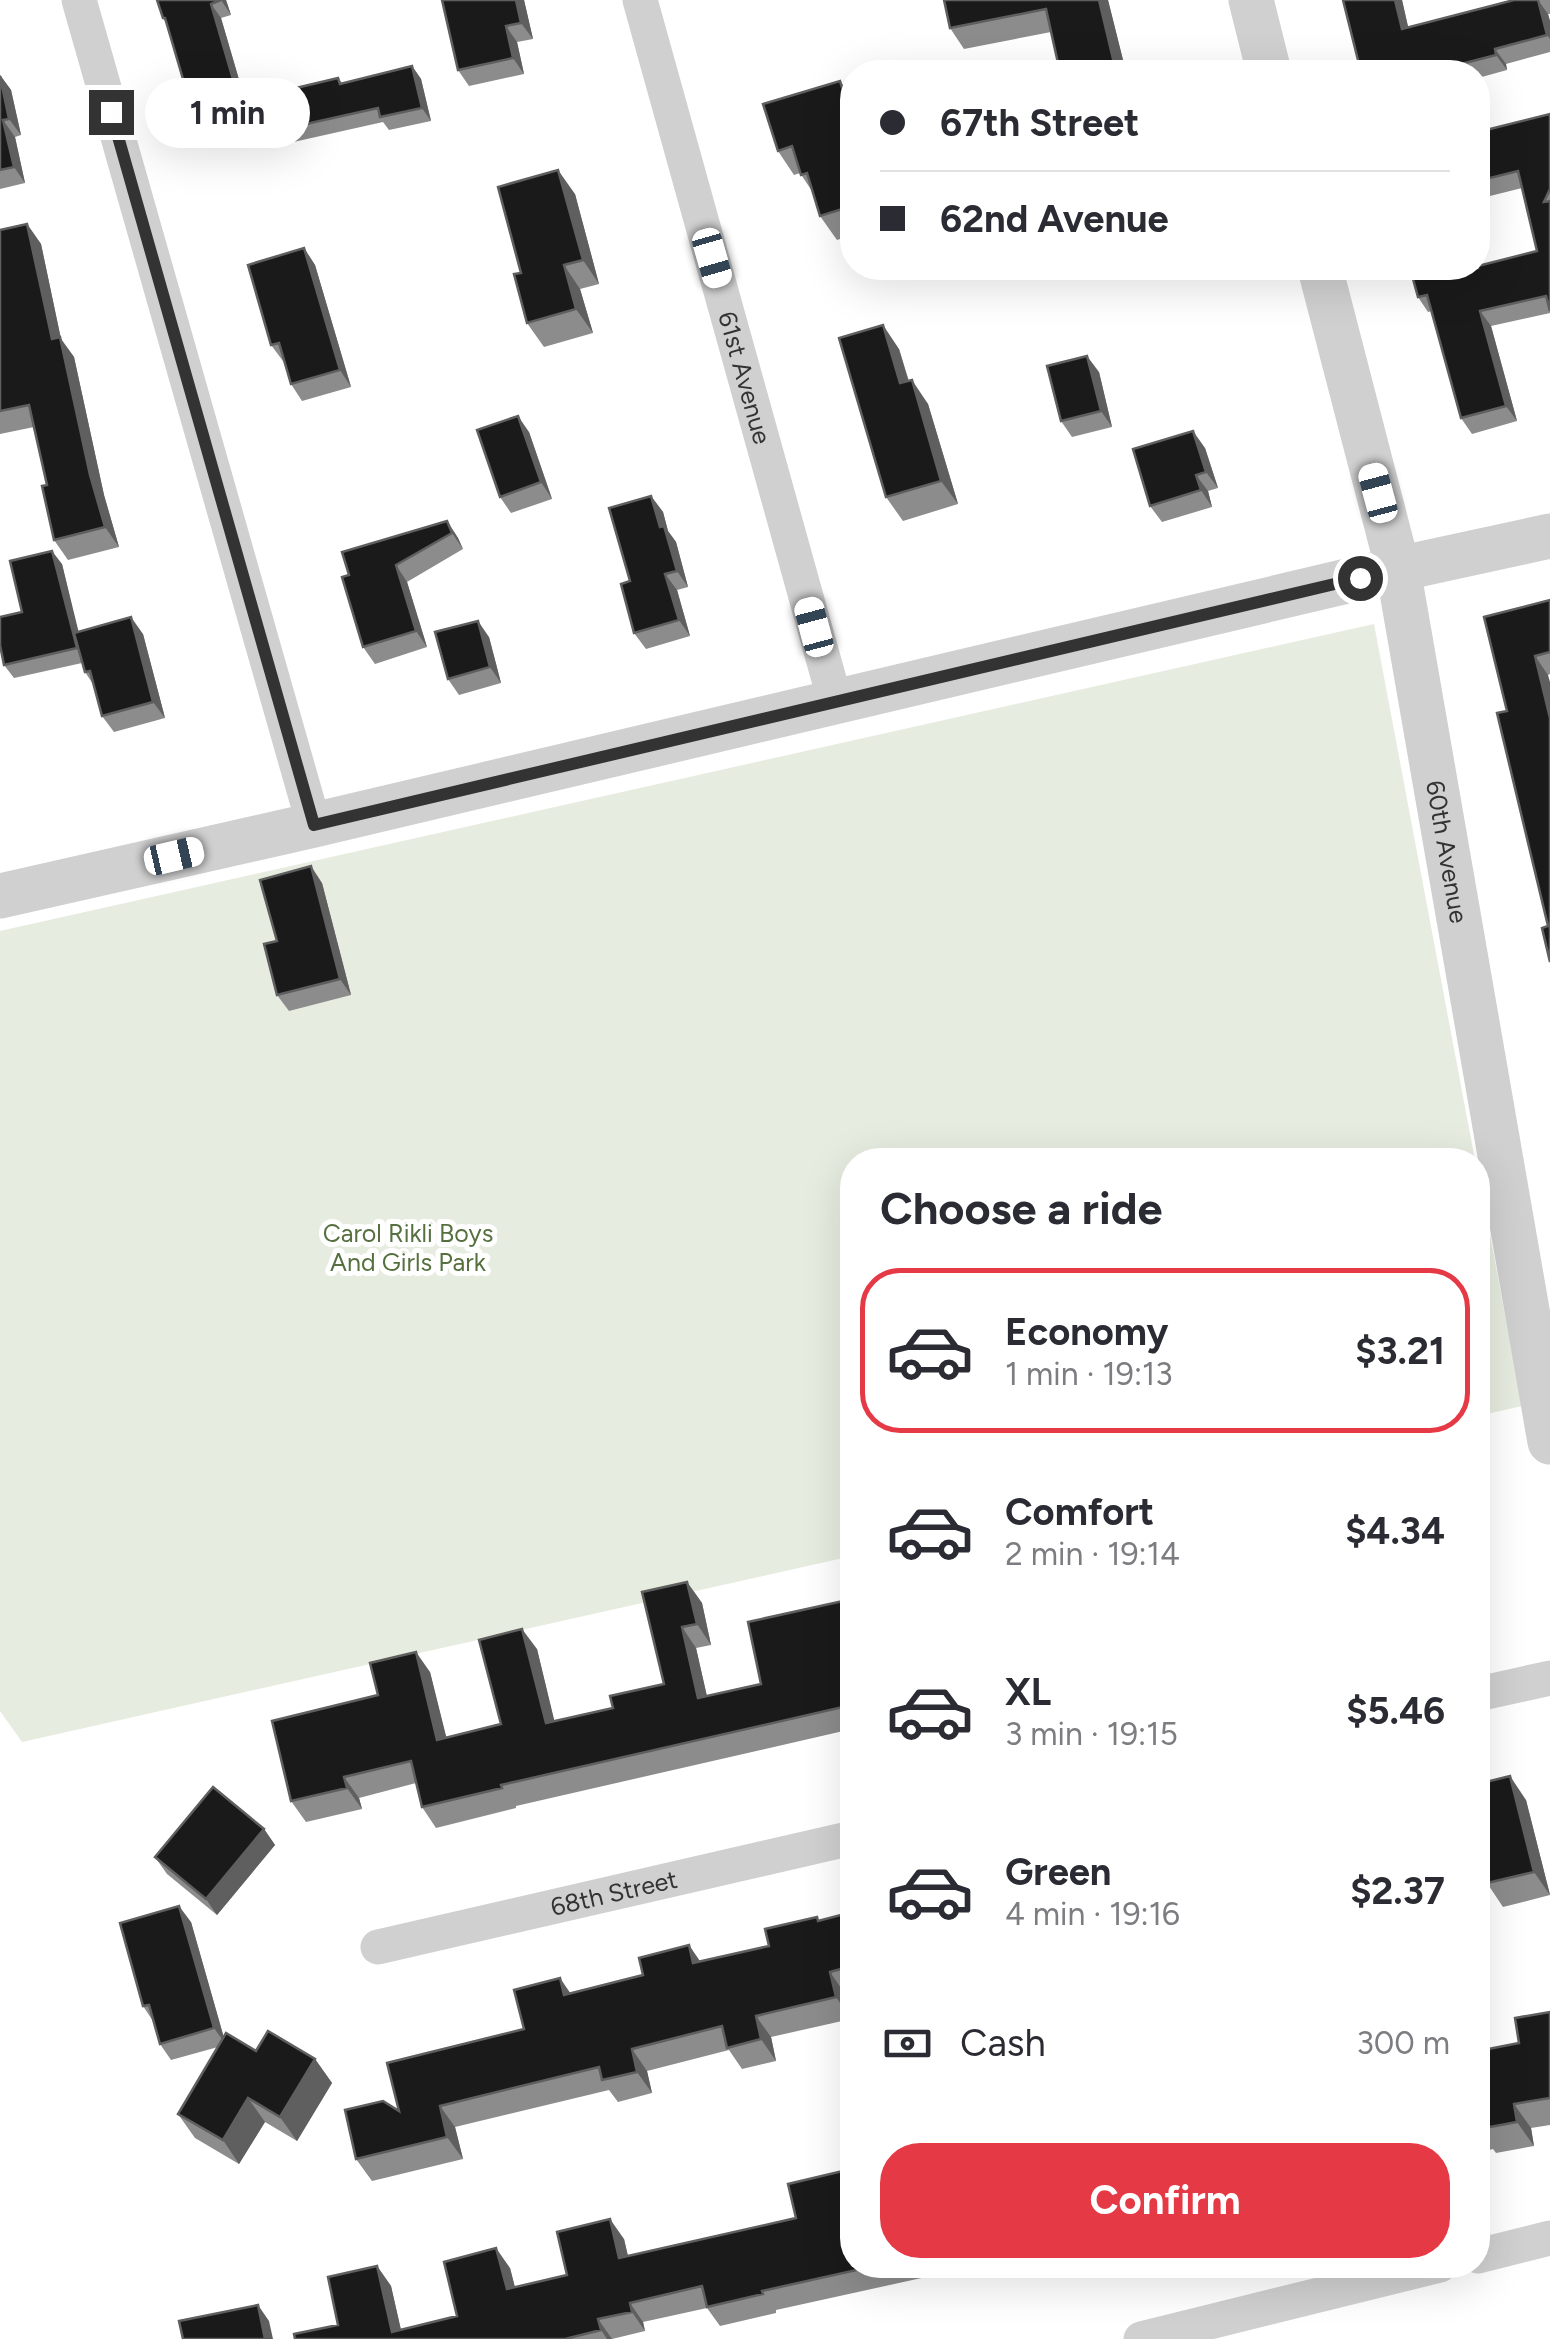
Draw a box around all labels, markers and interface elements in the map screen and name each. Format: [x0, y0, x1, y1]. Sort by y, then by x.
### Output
callout: 1 min [146, 77, 311, 147]
route end [89, 90, 134, 135]
text: 1 min [190, 94, 265, 132]
text: 67th Street [940, 100, 1139, 146]
text: 62nd Avenue [940, 196, 1169, 242]
car [689, 225, 735, 291]
street label: 61st Avenue [712, 308, 778, 447]
car [1356, 460, 1400, 526]
route start [1338, 556, 1383, 601]
car [792, 594, 836, 660]
street label: 60th Avenue [1420, 778, 1474, 925]
car [141, 835, 207, 877]
text: Choose a ride [880, 1181, 1162, 1235]
park label: Carol Rikli Boys And Girls Park [323, 1218, 493, 1277]
icon: car [885, 1306, 975, 1396]
text: Economy [1005, 1309, 1168, 1355]
text: $3.21 [1355, 1328, 1445, 1374]
text: 1 min · 19:13 [1005, 1355, 1173, 1393]
icon: car [885, 1486, 975, 1576]
text: Comfort [1005, 1489, 1154, 1535]
text: $4.34 [1345, 1508, 1445, 1554]
text: 2 min · 19:14 [1005, 1535, 1180, 1573]
icon: car [885, 1666, 975, 1756]
text: XL [1005, 1669, 1051, 1715]
text: $5.46 [1346, 1688, 1445, 1734]
text: 3 min · 19:15 [1005, 1715, 1178, 1753]
icon: car [885, 1846, 975, 1936]
text: Green [1005, 1849, 1111, 1895]
street label: 68th Street [548, 1864, 680, 1922]
text: $2.37 [1350, 1868, 1445, 1914]
text: 4 min · 19:16 [1005, 1895, 1180, 1933]
icon: cash [880, 2016, 935, 2071]
text: Cash [960, 2020, 1046, 2066]
text: 300 m [1356, 2024, 1450, 2062]
button: Confirm [880, 2143, 1450, 2258]

